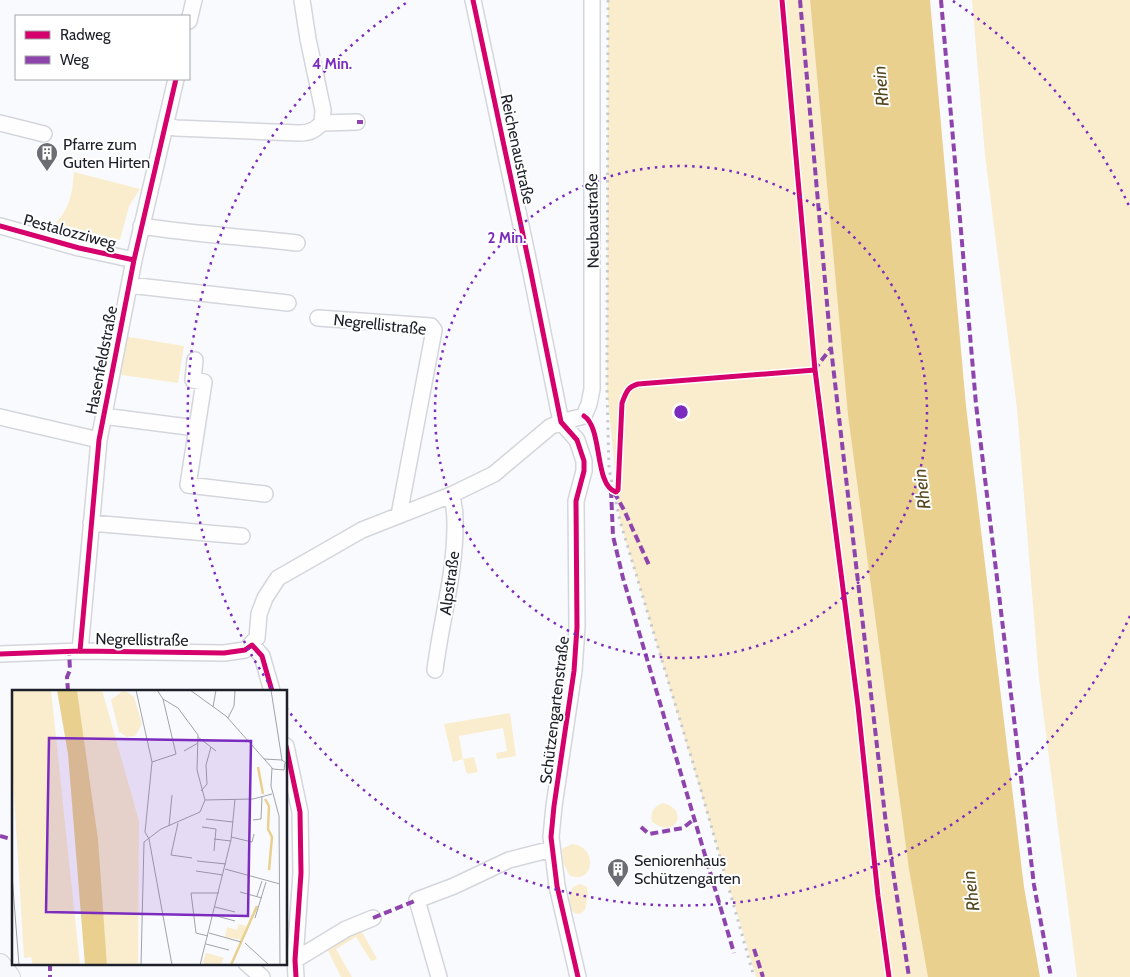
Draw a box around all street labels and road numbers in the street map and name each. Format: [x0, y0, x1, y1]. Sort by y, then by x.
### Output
street label: Reichenaustraße [497, 92, 538, 206]
street label: Neubaustraße [582, 174, 603, 268]
street label: Pestalozziweg [21, 210, 119, 253]
street label: Hasenfeldstraße [82, 304, 121, 416]
street label: Negrellistraße [333, 310, 427, 339]
street label: Alpstraße [436, 550, 463, 616]
street label: Negrellistraße [95, 629, 189, 650]
street label: Schützengartenstraße [536, 635, 573, 785]

